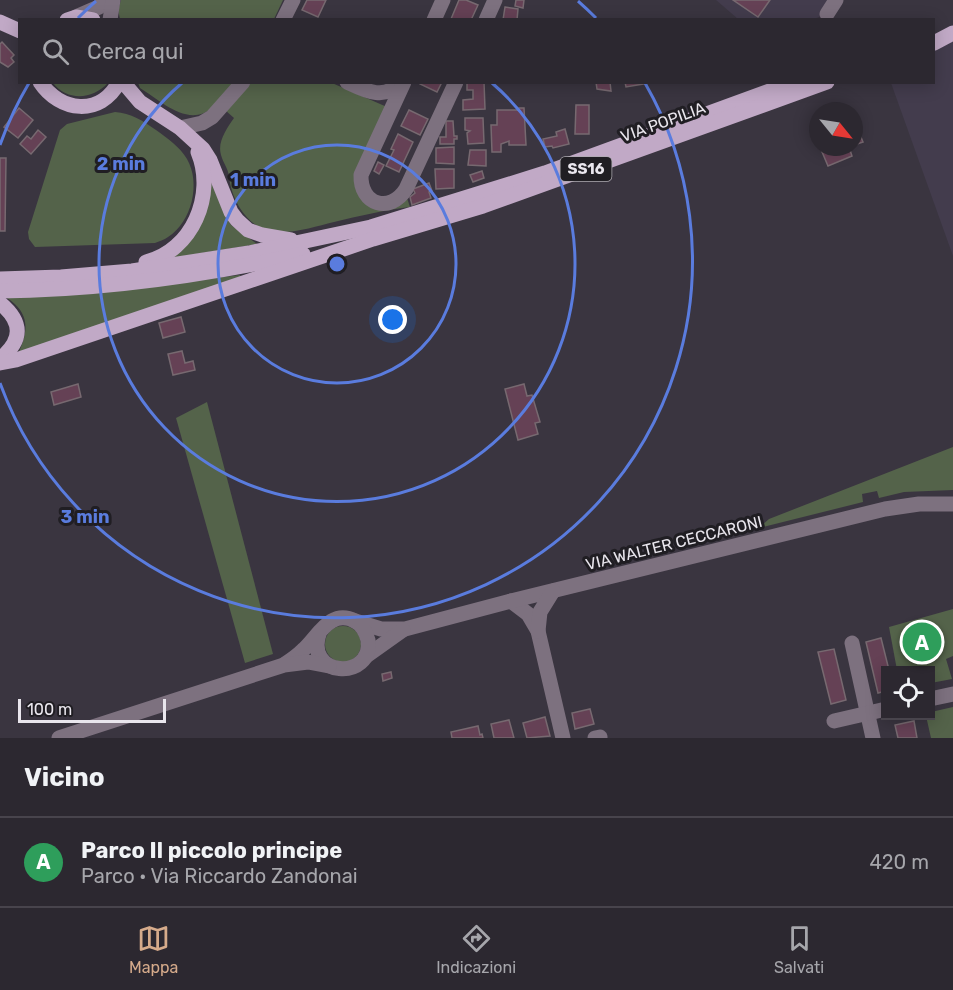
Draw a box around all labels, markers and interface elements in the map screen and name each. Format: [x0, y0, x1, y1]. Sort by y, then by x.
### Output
search box [18, 18, 935, 84]
icon: search [39, 35, 72, 68]
text: Cerca qui [87, 38, 183, 65]
street label: VIA POPILIA [618, 98, 708, 146]
north arrow [809, 102, 863, 156]
text: 2 min [97, 153, 145, 175]
road number: SS16 [560, 157, 612, 181]
text: 1 min [230, 169, 276, 191]
centre of rings [327, 254, 347, 274]
your location [378, 305, 407, 334]
text: 3 min [61, 506, 109, 528]
street label: VIA WALTER CECCARONI [584, 512, 764, 574]
pin: A [902, 620, 942, 664]
map controls [881, 666, 935, 720]
button: locate [881, 666, 935, 720]
scale bar [18, 696, 166, 724]
text: 100 m [27, 700, 72, 719]
text: Vicino [24, 762, 105, 793]
text: Parco Il piccolo principe [81, 837, 342, 864]
text: A [36, 850, 51, 874]
text: 420 m [869, 850, 929, 874]
text: Parco · Via Riccardo Zandonai [81, 864, 358, 888]
tab: Mappa [129, 922, 178, 977]
tab: Indicazioni [436, 922, 516, 977]
tab: Salvati [774, 922, 824, 977]

